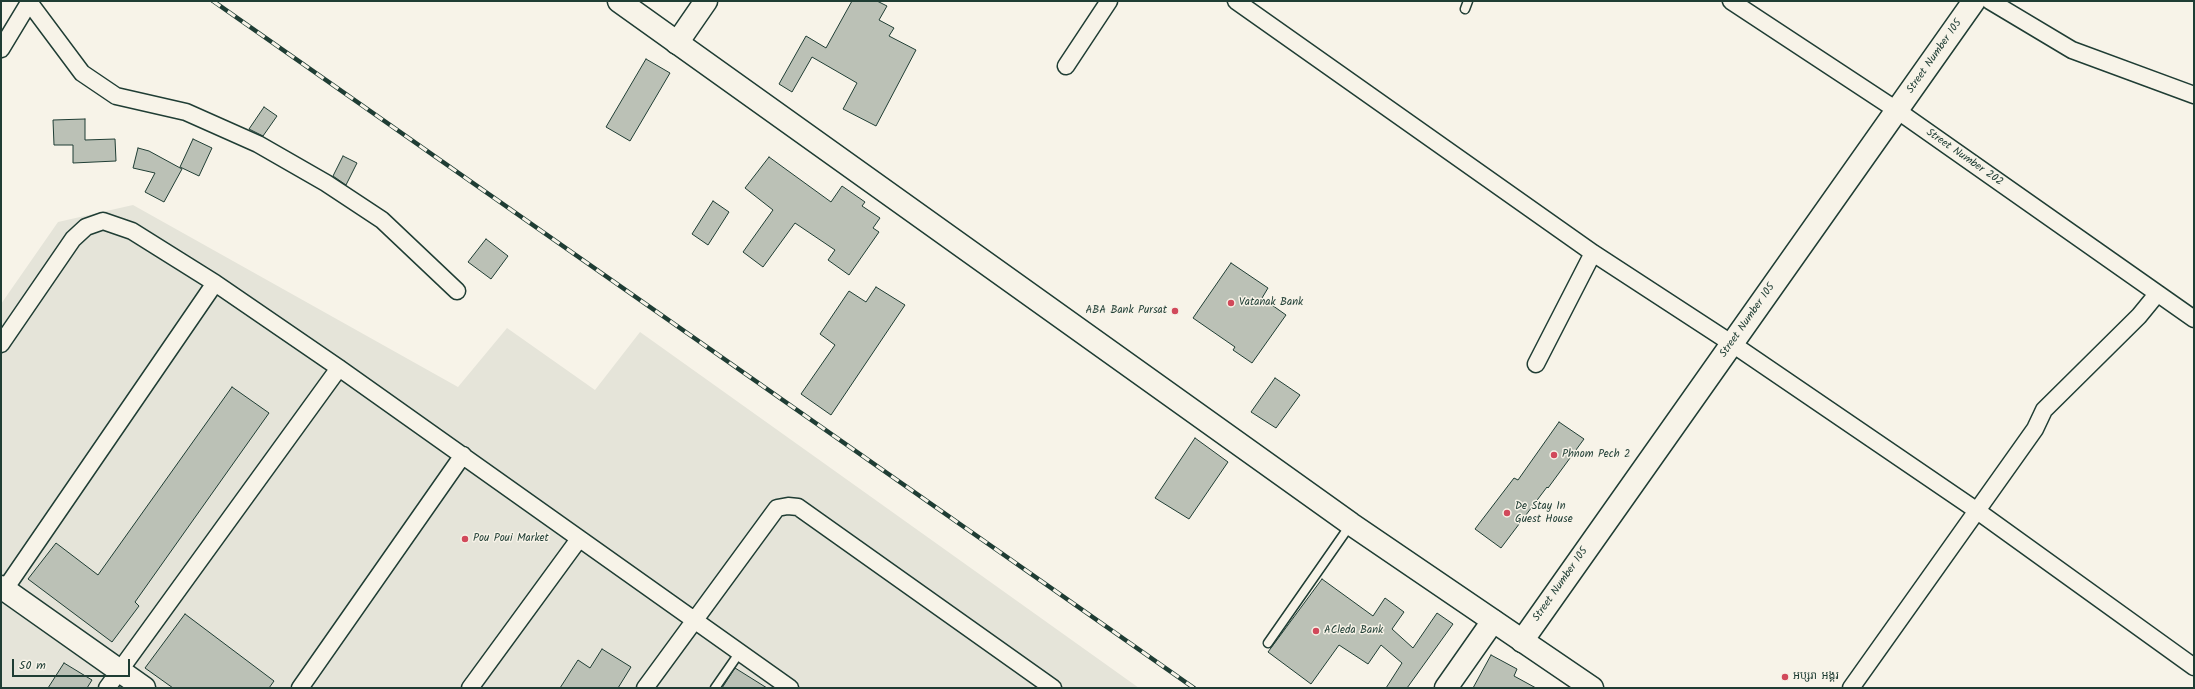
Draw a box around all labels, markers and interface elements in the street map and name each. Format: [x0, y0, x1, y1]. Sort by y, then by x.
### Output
street label: Street Number 105 [1905, 17, 1965, 97]
street label: Street Number 202 [1923, 127, 2005, 189]
street label: Street Number 105 [1718, 281, 1778, 361]
place label: Vatanak Bank [1239, 296, 1303, 310]
marker: Vatanak Bank [1226, 298, 1236, 308]
place label: ABA Bank Pursat [1086, 304, 1167, 318]
marker: ABA Bank Pursat [1170, 306, 1180, 316]
place label: Phnom Pech 2 [1562, 448, 1630, 462]
marker: Phnom Pech 2 [1549, 450, 1559, 460]
place label: De Stay In Guest House [1515, 500, 1573, 526]
marker: De Stay In Guest House [1502, 508, 1512, 518]
place label: Pou Poui Market [473, 532, 549, 546]
marker: Pou Poui Market [460, 534, 470, 544]
street label: Street Number 105 [1531, 545, 1591, 625]
place label: ACleda Bank [1324, 624, 1383, 638]
marker: ACleda Bank [1311, 626, 1321, 636]
scale bar [14, 651, 132, 677]
text: 50 m [19, 656, 46, 675]
place label: អប្សរា អង្គរ [1793, 670, 1839, 684]
marker: អប្សរា អង្គរ [1780, 672, 1790, 682]

